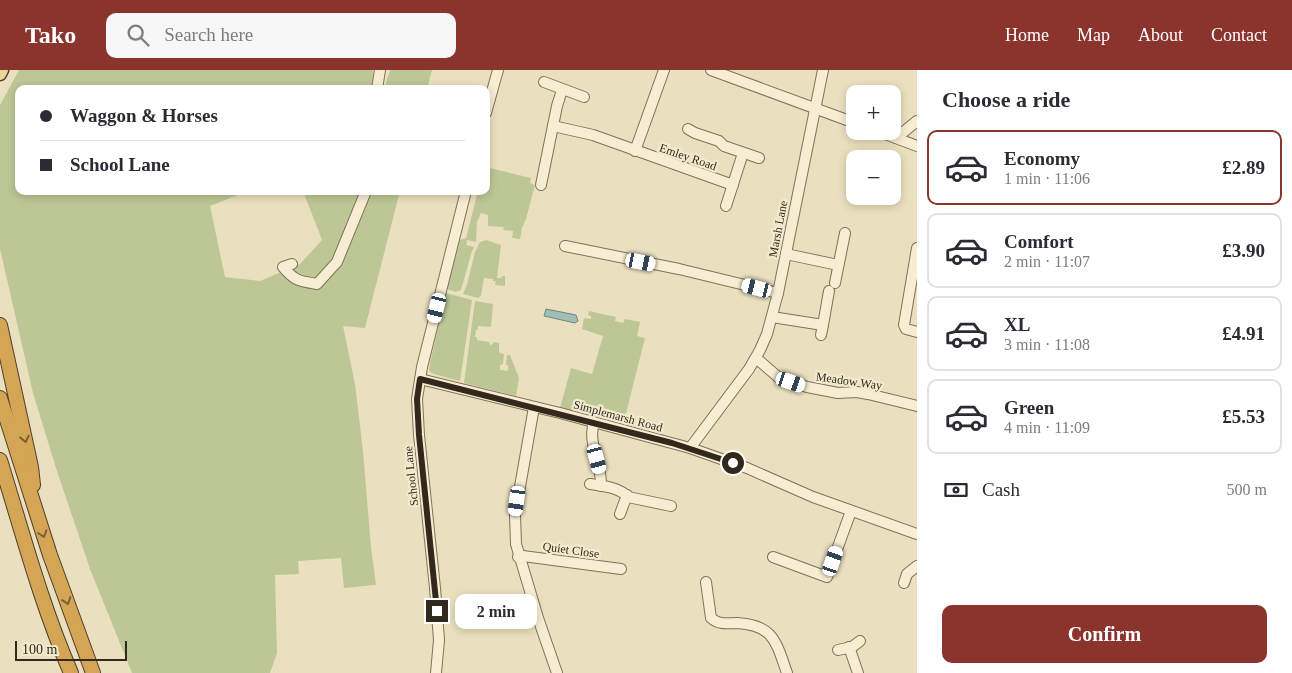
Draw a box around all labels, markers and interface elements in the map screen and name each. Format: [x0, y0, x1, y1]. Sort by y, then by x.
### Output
search box [106, 13, 456, 58]
icon: search [124, 21, 152, 49]
text: Tako [25, 22, 76, 48]
text: Search here [164, 24, 253, 45]
text: Home [1005, 25, 1049, 45]
text: Map [1077, 25, 1110, 45]
text: About [1138, 25, 1183, 45]
text: Contact [1211, 25, 1267, 45]
map controls [846, 85, 901, 205]
button: + [846, 85, 901, 140]
text: Choose a ride [942, 87, 1070, 112]
text: Waggon & Horses [70, 105, 218, 126]
street label: Emley Road [658, 141, 718, 173]
icon: car [944, 145, 989, 190]
text: Economy [1004, 148, 1080, 169]
button: − [846, 150, 901, 205]
text: School Lane [70, 154, 170, 175]
text: £2.89 [1222, 157, 1265, 178]
text: 1 min · 11:06 [1004, 170, 1090, 187]
street label: Marsh Lane [766, 199, 790, 259]
icon: car [944, 228, 989, 273]
text: Comfort [1004, 231, 1074, 252]
text: £3.90 [1222, 240, 1265, 261]
car [624, 252, 657, 272]
text: 2 min · 11:07 [1004, 253, 1090, 270]
car [740, 277, 773, 299]
car [426, 292, 447, 324]
icon: car [944, 311, 989, 356]
text: XL [1004, 314, 1030, 335]
text: £4.91 [1222, 323, 1265, 344]
text: 3 min · 11:08 [1004, 336, 1090, 353]
street label: Meadow Way [815, 369, 883, 393]
car [774, 370, 807, 394]
icon: car [944, 394, 989, 439]
street label: Simplemarsh Road [572, 397, 664, 435]
text: Green [1004, 397, 1054, 418]
text: £5.53 [1222, 406, 1265, 427]
text: 4 min · 11:09 [1004, 419, 1090, 436]
one-way arrow [19, 435, 30, 444]
car [585, 443, 608, 475]
street label: School Lane [401, 445, 421, 507]
route start [722, 452, 744, 474]
icon: cash [942, 476, 970, 504]
text: Cash [982, 479, 1020, 500]
text: 500 m [1227, 481, 1267, 498]
car [507, 485, 526, 517]
one-way arrow [38, 529, 48, 537]
street label: Quiet Close [542, 539, 600, 561]
car [821, 544, 844, 578]
callout: 2 min [454, 594, 537, 628]
one-way arrow [61, 596, 71, 605]
route end [426, 600, 448, 622]
text: 2 min [477, 603, 515, 620]
button: Confirm [942, 605, 1267, 663]
scale bar [15, 638, 128, 661]
text: 100 m [22, 642, 57, 657]

